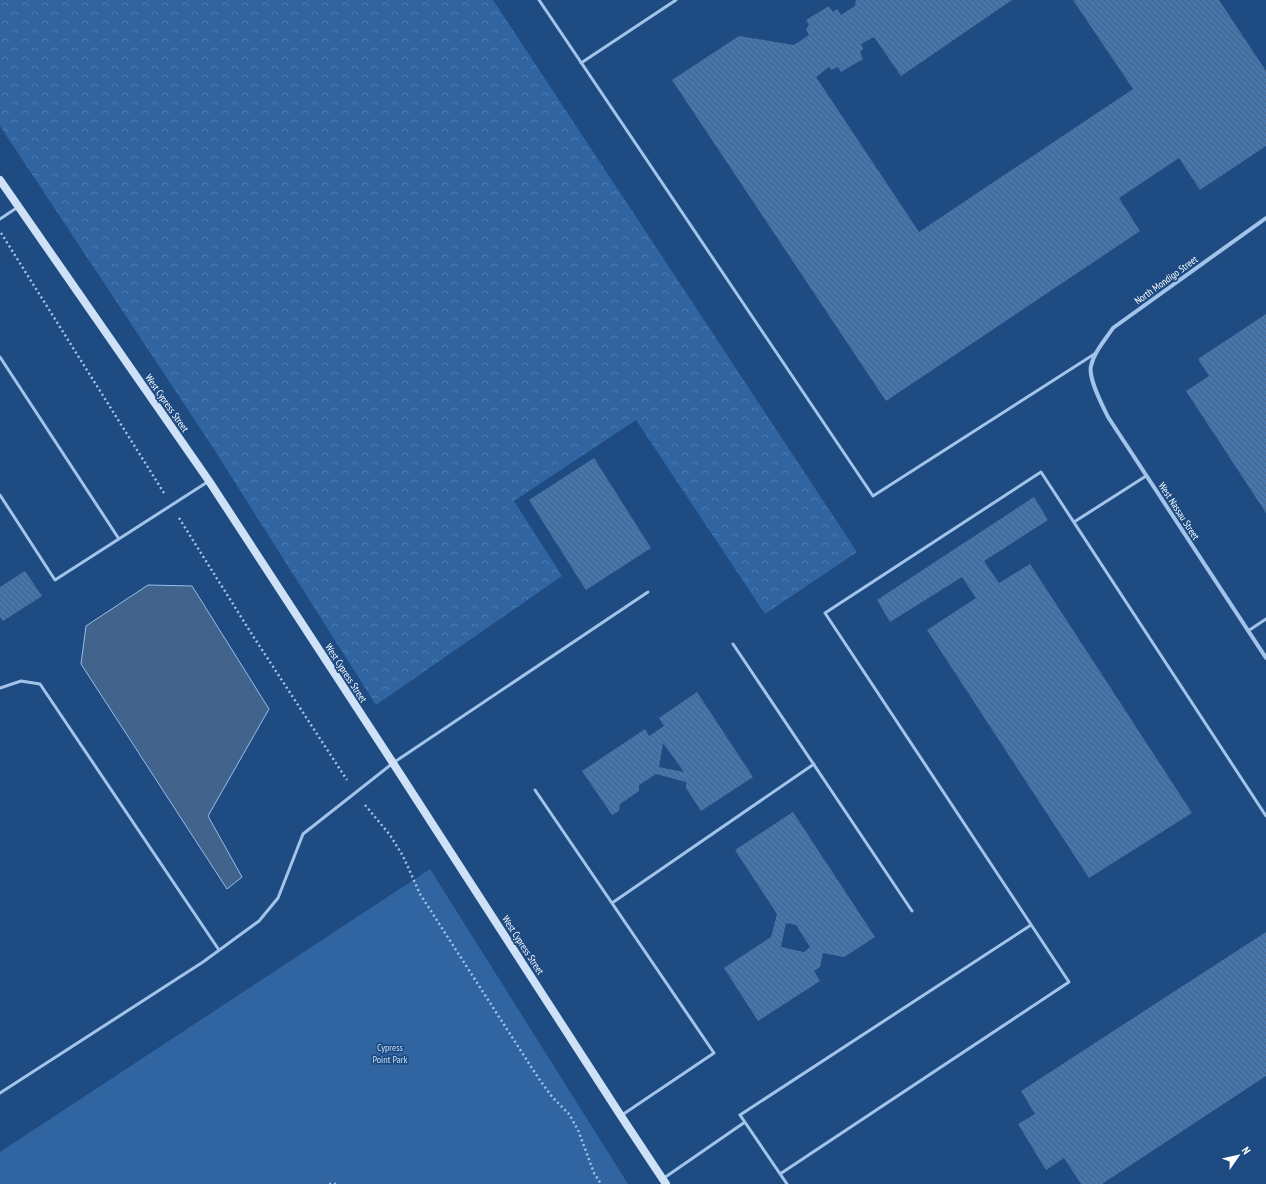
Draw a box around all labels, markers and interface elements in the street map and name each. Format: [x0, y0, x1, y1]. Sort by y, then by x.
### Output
street label: North Mondigo Street [1132, 253, 1200, 307]
street label: West Cypress Street [142, 372, 192, 435]
street label: West Nassau Street [1156, 480, 1203, 542]
street label: West Cypress Street [322, 641, 370, 705]
street label: West Cypress Street [499, 913, 547, 977]
park label: Cypress Point Park [373, 1041, 408, 1066]
north arrow [1218, 1136, 1258, 1176]
text: N [1239, 1144, 1254, 1157]

